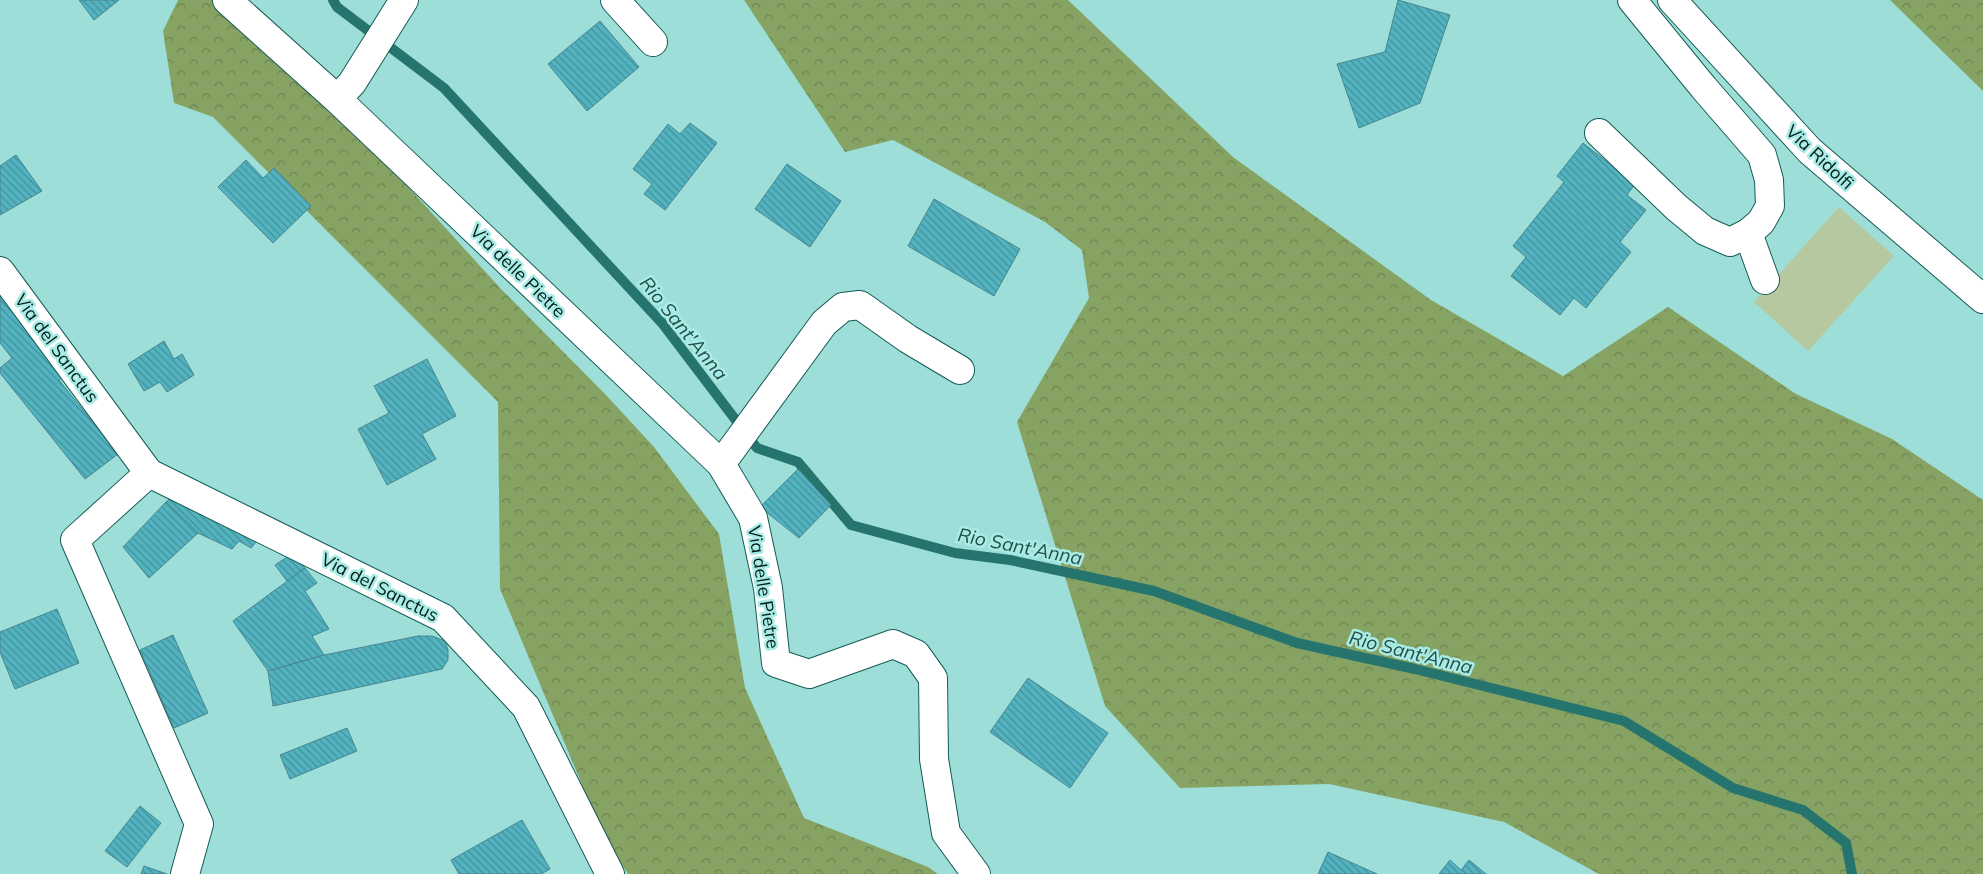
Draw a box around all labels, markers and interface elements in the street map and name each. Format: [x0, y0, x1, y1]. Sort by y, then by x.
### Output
street label: Via Ridolfi [1781, 120, 1859, 194]
street label: Via delle Pietre [465, 220, 571, 322]
water label: Rio Sant'Anna [635, 271, 733, 385]
street label: Via del Sanctus [10, 289, 104, 407]
water label: Rio Sant'Anna [956, 522, 1084, 570]
street label: Via delle Pietre [743, 524, 785, 650]
street label: Via del Sanctus [317, 547, 443, 627]
water label: Rio Sant'Anna [1347, 625, 1475, 679]

